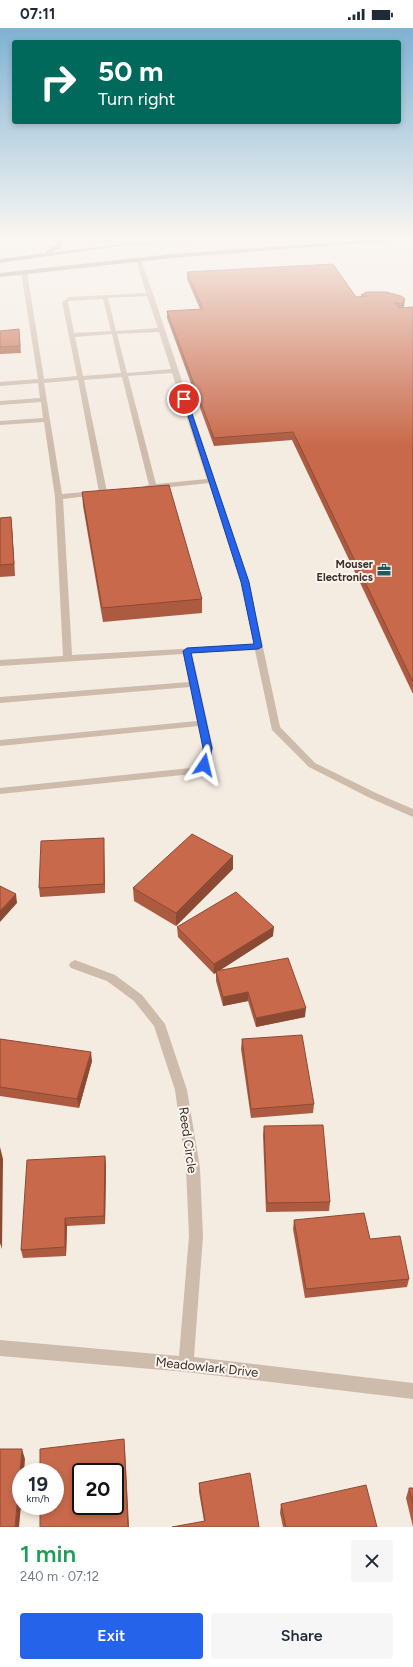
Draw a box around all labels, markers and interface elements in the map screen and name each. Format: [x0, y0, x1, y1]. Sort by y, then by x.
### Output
text: 07:11 [20, 5, 55, 23]
text: 50 m [98, 54, 164, 88]
icon: right [32, 56, 84, 108]
text: Turn right [98, 88, 175, 110]
pin [167, 382, 201, 416]
icon: arrive [173, 388, 195, 410]
place label: Mouser Electronics [316, 558, 374, 584]
office icon: Mouser Electronics [376, 562, 392, 578]
position arrow [183, 744, 225, 786]
street label: Reed Circle [176, 1106, 200, 1174]
street label: Meadowlark Drive [155, 1354, 259, 1380]
speed limit sign: 20 [72, 1463, 124, 1515]
text: 19 [28, 1472, 48, 1496]
text: km/h [27, 1492, 49, 1505]
text: 1 min [20, 1539, 76, 1568]
button: close [351, 1540, 393, 1582]
text: 240 m · 07:12 [20, 1569, 99, 1584]
button: Exit [20, 1613, 203, 1659]
button: Share [211, 1613, 393, 1659]

